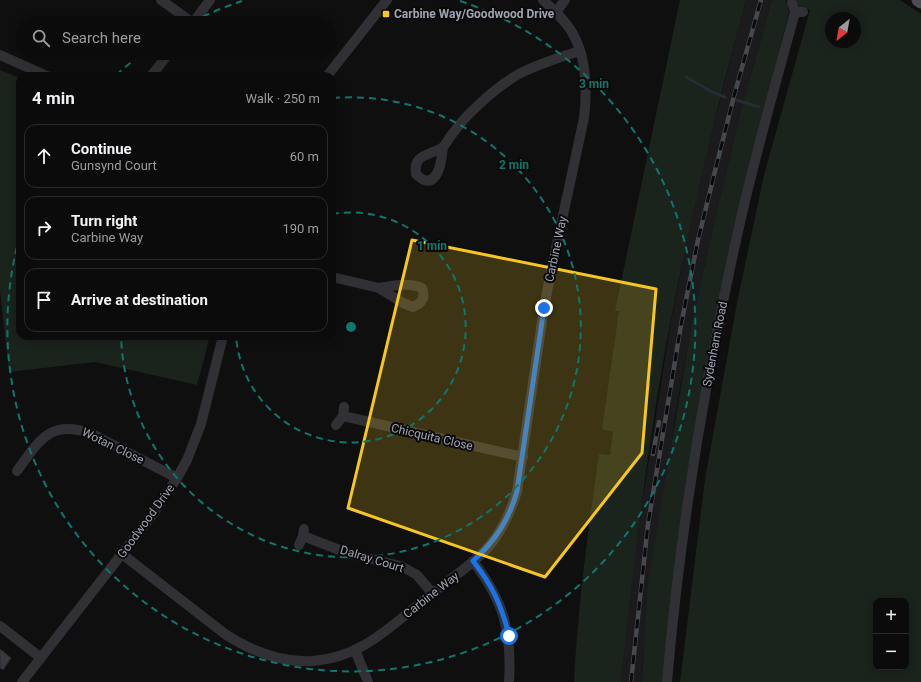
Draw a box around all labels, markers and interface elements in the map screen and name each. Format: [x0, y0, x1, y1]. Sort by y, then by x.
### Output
place label: Carbine Way/Goodwood Drive [394, 7, 555, 21]
marker: Carbine Way/Goodwood Drive [381, 9, 391, 19]
north arrow [825, 12, 861, 48]
search box [16, 16, 336, 60]
icon: search [30, 27, 52, 49]
text: Search here [62, 29, 141, 47]
text: 3 min [579, 77, 609, 91]
text: 4 min [32, 88, 75, 108]
text: Walk · 250 m [245, 91, 320, 106]
text: Continue [71, 140, 132, 158]
icon: ahead [33, 145, 55, 167]
text: 60 m [290, 149, 319, 164]
text: Gunsynd Court [71, 158, 157, 173]
text: 2 min [499, 158, 529, 172]
text: Turn right [71, 212, 137, 230]
street label: Carbine Way [542, 215, 570, 283]
icon: right [33, 217, 55, 239]
text: 190 m [282, 221, 319, 236]
text: Carbine Way [71, 230, 143, 245]
text: 1 min [417, 239, 447, 253]
icon: arrive [33, 289, 55, 311]
text: Arrive at destination [71, 291, 208, 309]
route end [535, 299, 553, 317]
street label: Sydenham Road [700, 300, 730, 388]
centre of rings [344, 320, 358, 334]
street label: Chicquita Close [390, 421, 474, 453]
street label: Wotan Close [80, 425, 146, 467]
street label: Goodwood Drive [114, 481, 178, 561]
street label: Dalray Court [338, 543, 406, 575]
street label: Carbine Way [400, 569, 462, 621]
map controls [873, 598, 909, 670]
button: + [873, 598, 909, 634]
route start [500, 627, 518, 645]
button: − [873, 634, 909, 670]

